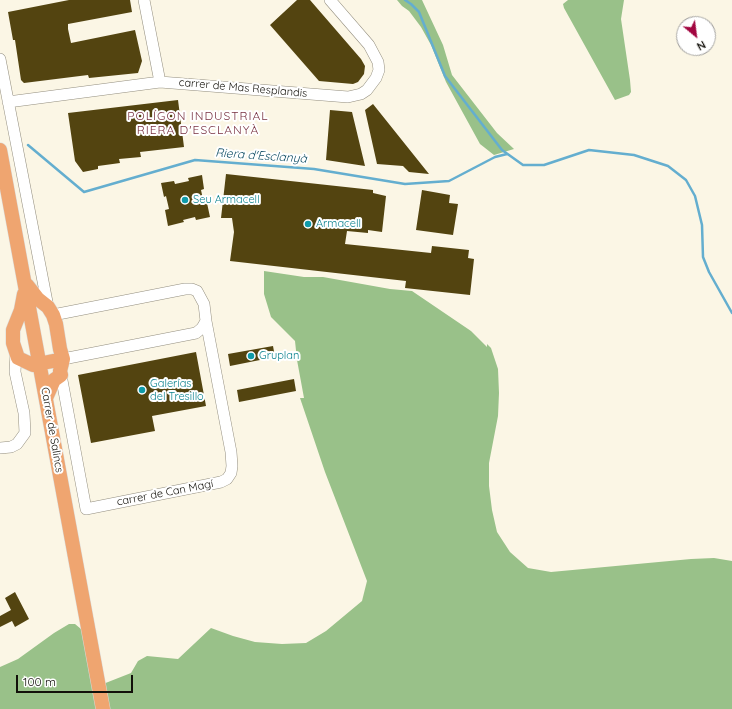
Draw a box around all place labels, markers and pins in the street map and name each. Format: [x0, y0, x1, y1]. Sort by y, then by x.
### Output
place label: Seu Armacell [193, 193, 260, 207]
marker: Seu Armacell [180, 195, 190, 205]
place label: Armacell [316, 217, 361, 231]
marker: Armacell [303, 219, 313, 229]
place label: Gruplan [259, 349, 299, 363]
marker: Gruplan [246, 351, 256, 361]
place label: Galerías del Tresillo [150, 377, 204, 403]
marker: Galerías del Tresillo [137, 385, 147, 395]

